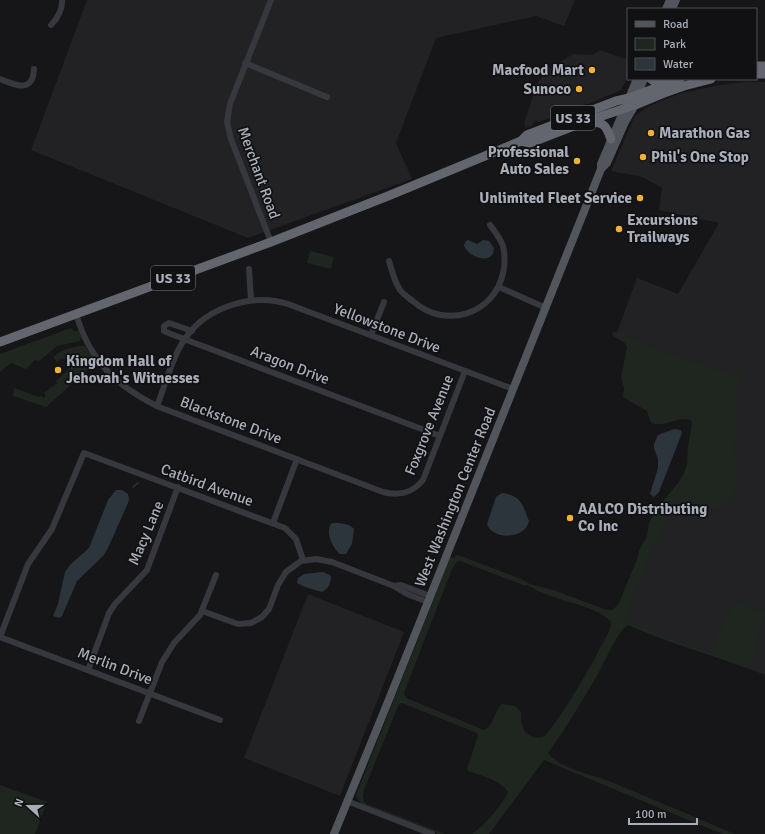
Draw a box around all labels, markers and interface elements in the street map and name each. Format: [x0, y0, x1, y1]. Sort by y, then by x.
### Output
legend [627, 8, 757, 80]
text: Road [663, 17, 689, 32]
text: Park [663, 37, 686, 52]
text: Water [663, 57, 694, 72]
place label: Macfood Mart [492, 61, 584, 79]
marker: Macfood Mart [587, 65, 597, 75]
place label: Sunoco [524, 80, 571, 98]
marker: Sunoco [574, 84, 584, 94]
road number: US 33 [551, 106, 595, 130]
place label: Marathon Gas [659, 124, 750, 142]
street label: Merchant Road [234, 125, 284, 221]
marker: Marathon Gas [646, 128, 656, 138]
place label: Professional Auto Sales [488, 143, 569, 178]
place label: Phil's One Stop [651, 148, 749, 166]
marker: Phil's One Stop [638, 152, 648, 162]
marker: Professional Auto Sales [572, 156, 582, 166]
place label: Unlimited Fleet Service [479, 189, 632, 207]
marker: Unlimited Fleet Service [635, 193, 645, 203]
place label: Excursions Trailways [627, 211, 698, 246]
marker: Excursions Trailways [614, 224, 624, 234]
road number: US 33 [151, 266, 195, 290]
street label: Yellowstone Drive [331, 299, 443, 357]
street label: Aragon Drive [248, 342, 332, 388]
place label: Kingdom Hall of Jehovah's Witnesses [66, 352, 200, 387]
marker: Kingdom Hall of Jehovah's Witnesses [53, 365, 63, 375]
street label: Foxgrove Avenue [401, 372, 457, 478]
street label: Blackstone Drive [178, 392, 284, 448]
street label: West Washington Center Road [411, 405, 499, 589]
street label: Catbird Avenue [158, 460, 256, 510]
street label: Macy Lane [124, 498, 168, 568]
place label: AALCO Distributing Co Inc [578, 500, 707, 535]
marker: AALCO Distributing Co Inc [565, 513, 575, 523]
street label: Merlin Drive [75, 644, 155, 688]
north arrow [8, 786, 48, 826]
text: N [12, 797, 27, 808]
scale bar [629, 800, 697, 826]
text: 100 m [635, 807, 667, 822]

